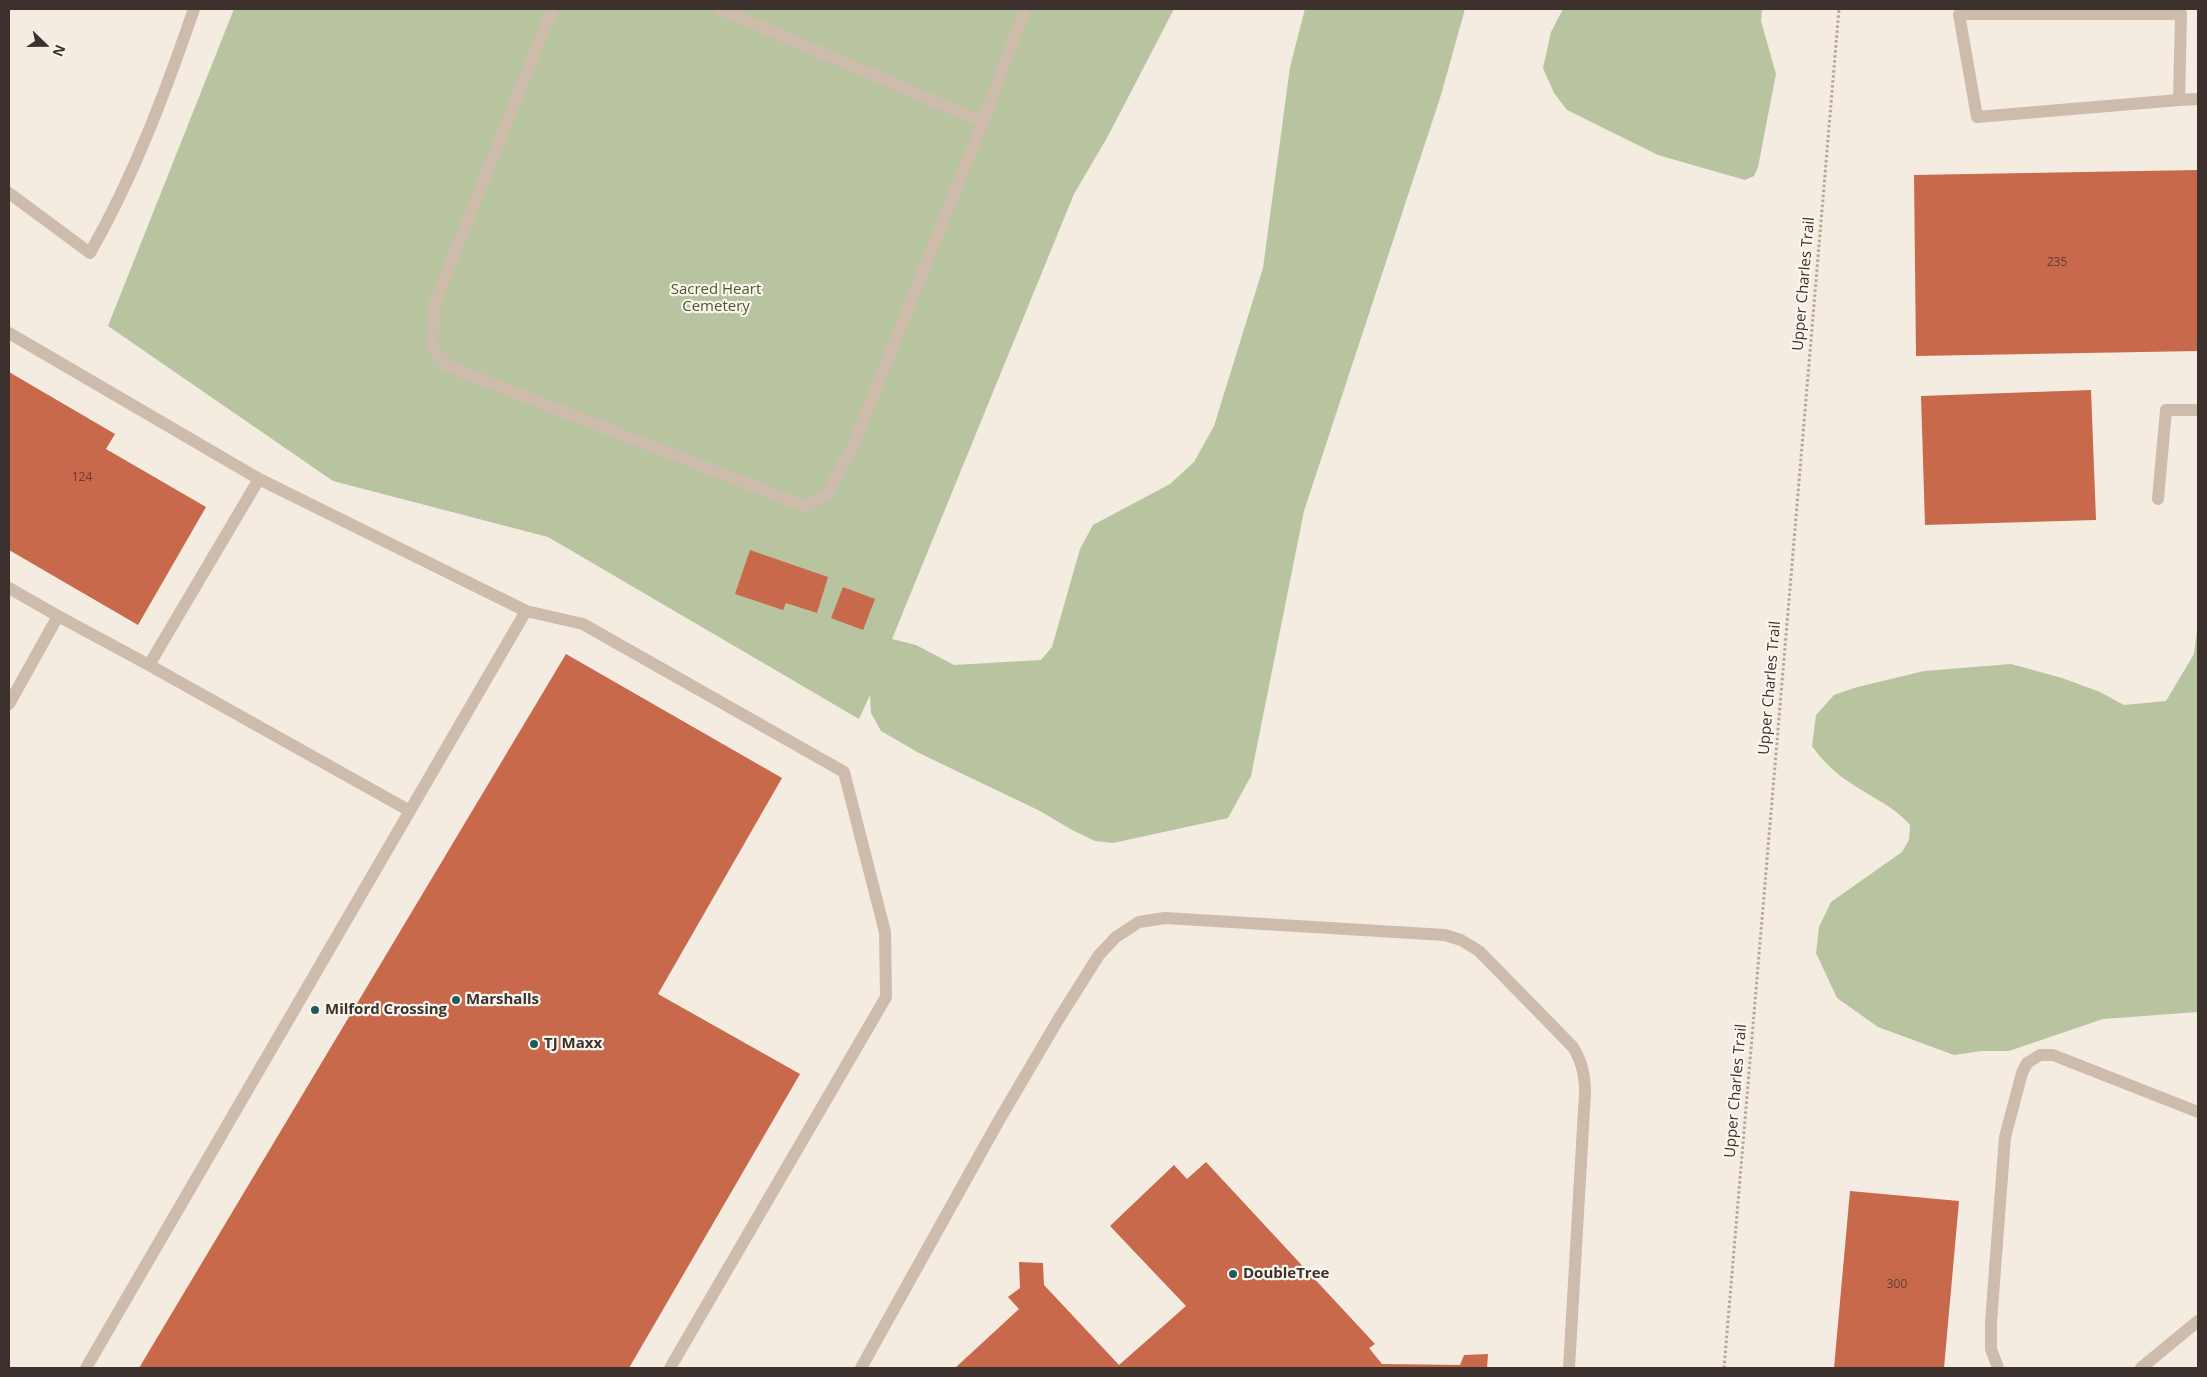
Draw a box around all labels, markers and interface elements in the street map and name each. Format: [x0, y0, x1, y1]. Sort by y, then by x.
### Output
north arrow [20, 20, 70, 70]
text: N [48, 42, 70, 60]
street label: Upper Charles Trail [1789, 216, 1819, 352]
house number: 235 [2047, 256, 2067, 270]
park label: Sacred Heart Cemetery [671, 281, 761, 316]
house number: 124 [72, 471, 92, 485]
street label: Upper Charles Trail [1755, 620, 1785, 756]
place label: Marshalls [466, 991, 539, 1009]
marker: Marshalls [450, 994, 462, 1006]
place label: Milford Crossing [325, 1001, 447, 1019]
marker: Milford Crossing [309, 1004, 321, 1016]
street label: Upper Charles Trail [1721, 1023, 1751, 1159]
place label: TJ Maxx [544, 1035, 602, 1053]
marker: TJ Maxx [528, 1038, 540, 1050]
place label: DoubleTree [1243, 1265, 1329, 1283]
marker: DoubleTree [1227, 1268, 1239, 1280]
house number: 300 [1887, 1278, 1907, 1292]

